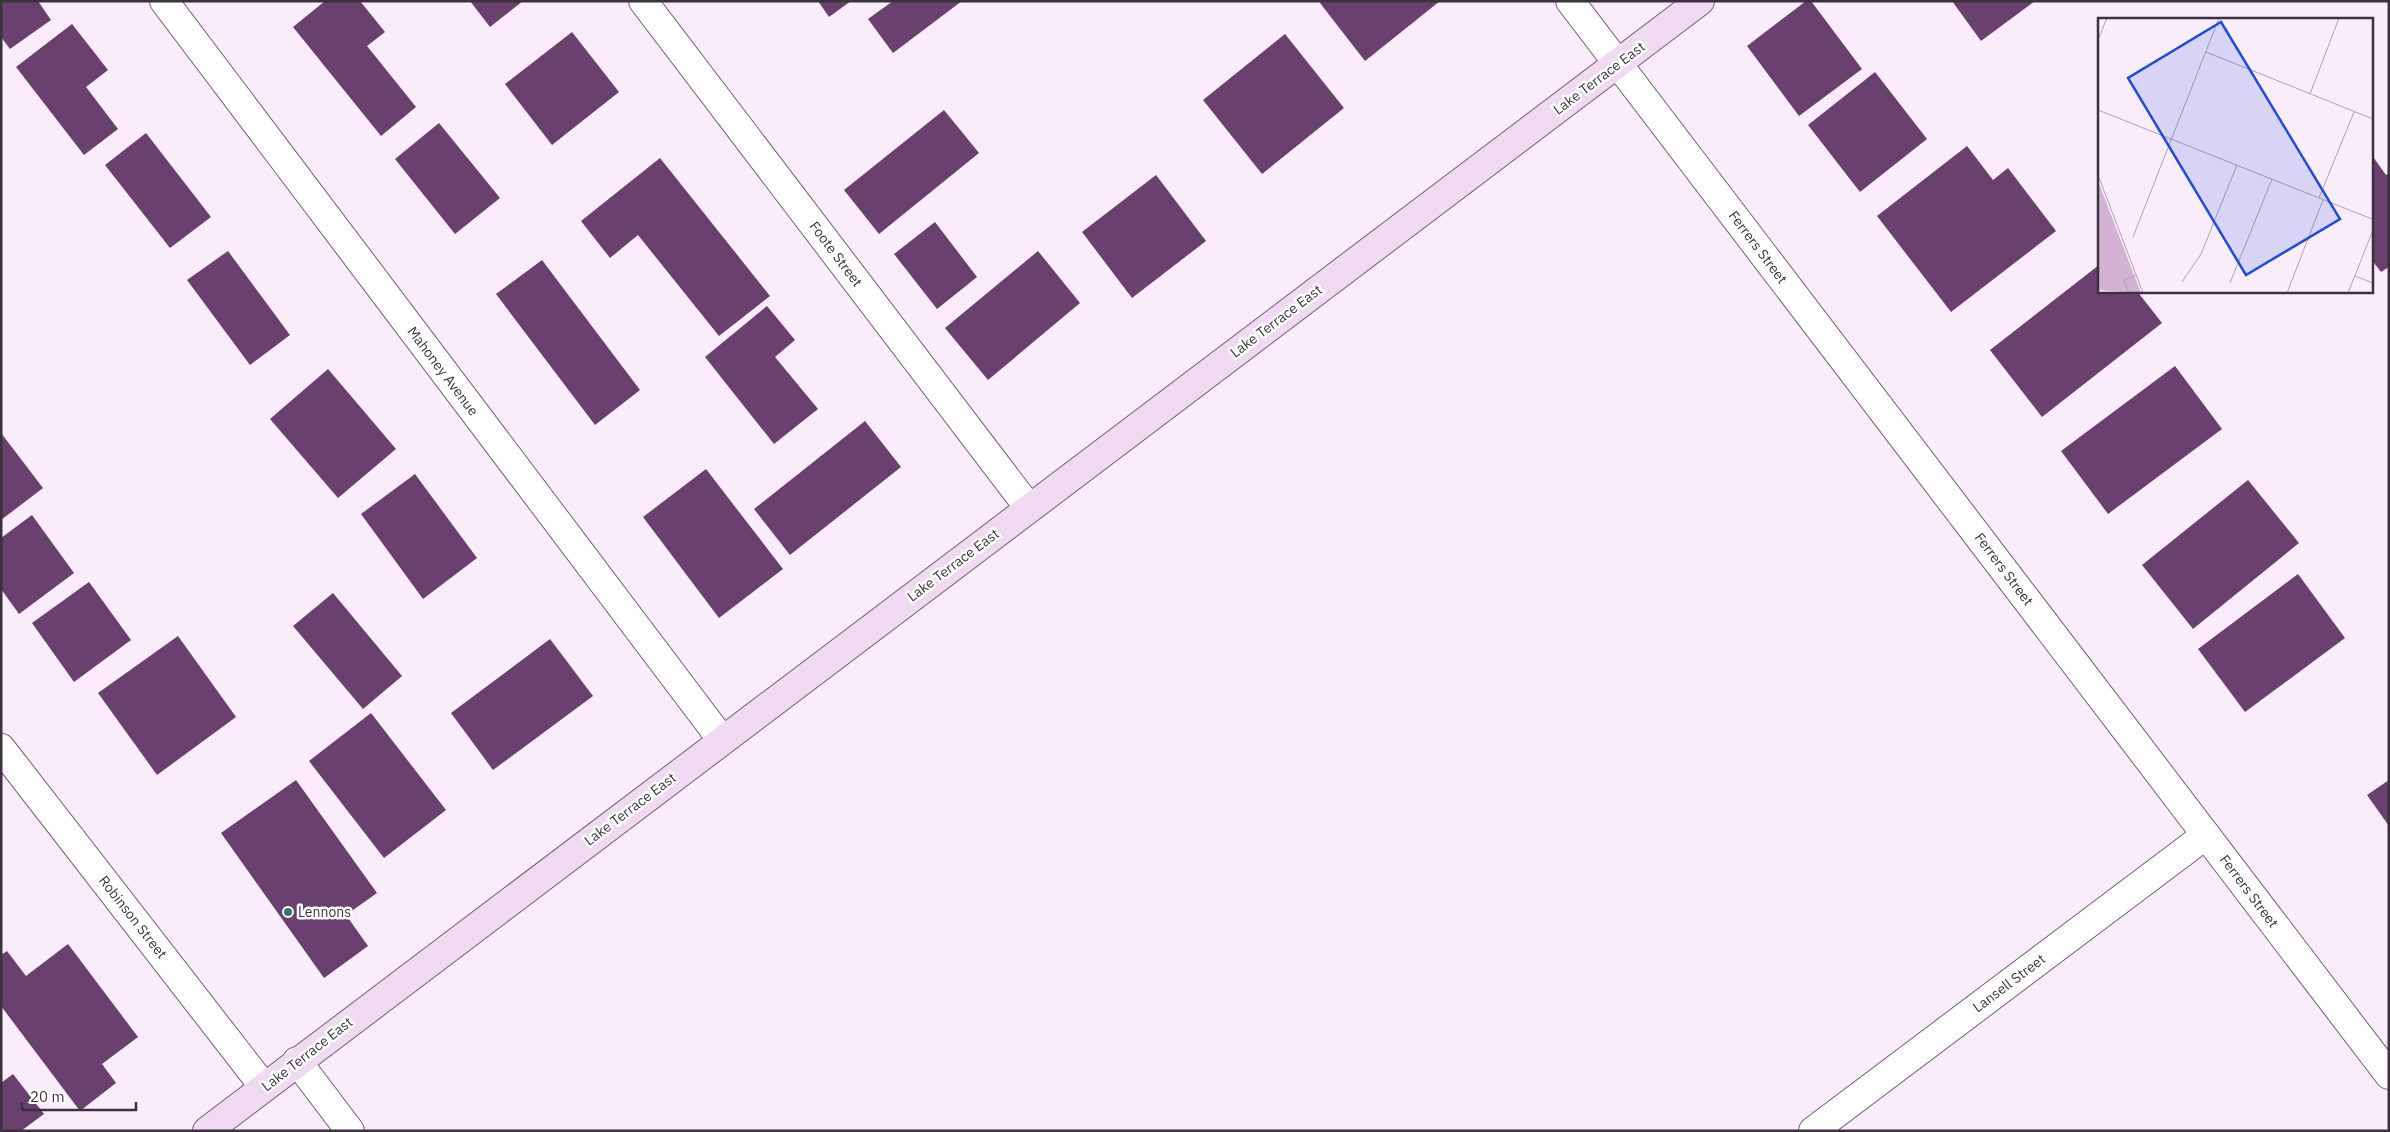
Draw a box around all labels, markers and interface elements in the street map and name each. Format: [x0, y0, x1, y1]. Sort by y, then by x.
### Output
inset map [2098, 18, 2372, 292]
street label: Lake Terrace East [1550, 38, 1649, 118]
street label: Ferrers Street [1725, 207, 1791, 287]
street label: Foote Street [806, 218, 867, 290]
street label: Lake Terrace East [1227, 281, 1326, 361]
street label: Mahoney Avenue [404, 323, 483, 419]
street label: Lake Terrace East [904, 525, 1003, 605]
street label: Ferrers Street [1971, 529, 2037, 609]
street label: Lake Terrace East [581, 769, 680, 849]
street label: Ferrers Street [2216, 851, 2282, 931]
street label: Robinson Street [95, 872, 171, 962]
place label: Lennons [298, 903, 351, 921]
marker: Lennons [282, 906, 294, 918]
street label: Lansell Street [1969, 950, 2049, 1016]
street label: Lake Terrace East [258, 1013, 356, 1095]
scale bar [22, 1080, 136, 1112]
text: 20 m [30, 1087, 65, 1106]

